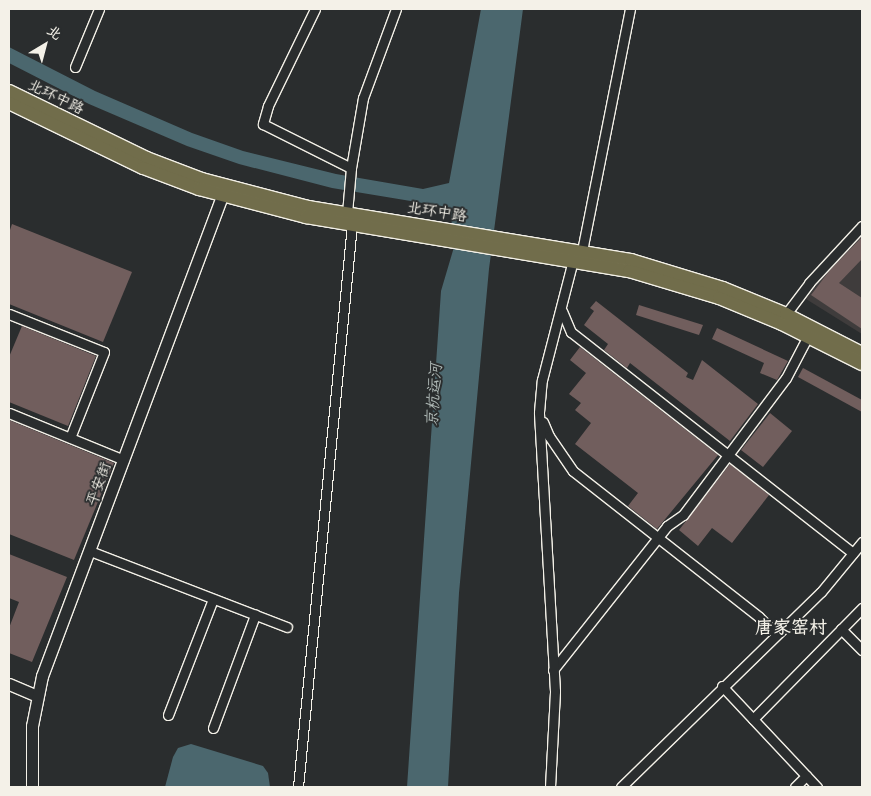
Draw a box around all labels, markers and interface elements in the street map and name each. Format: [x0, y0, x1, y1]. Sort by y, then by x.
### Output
north arrow [20, 20, 70, 70]
text: 北 [44, 22, 65, 44]
street label: 北环中路 [25, 76, 87, 118]
street label: 北环中路 [406, 198, 468, 226]
water label: 京杭运河 [422, 362, 446, 428]
street label: 平安街 [83, 460, 115, 508]
district label: 唐家窑村 [755, 616, 827, 638]

